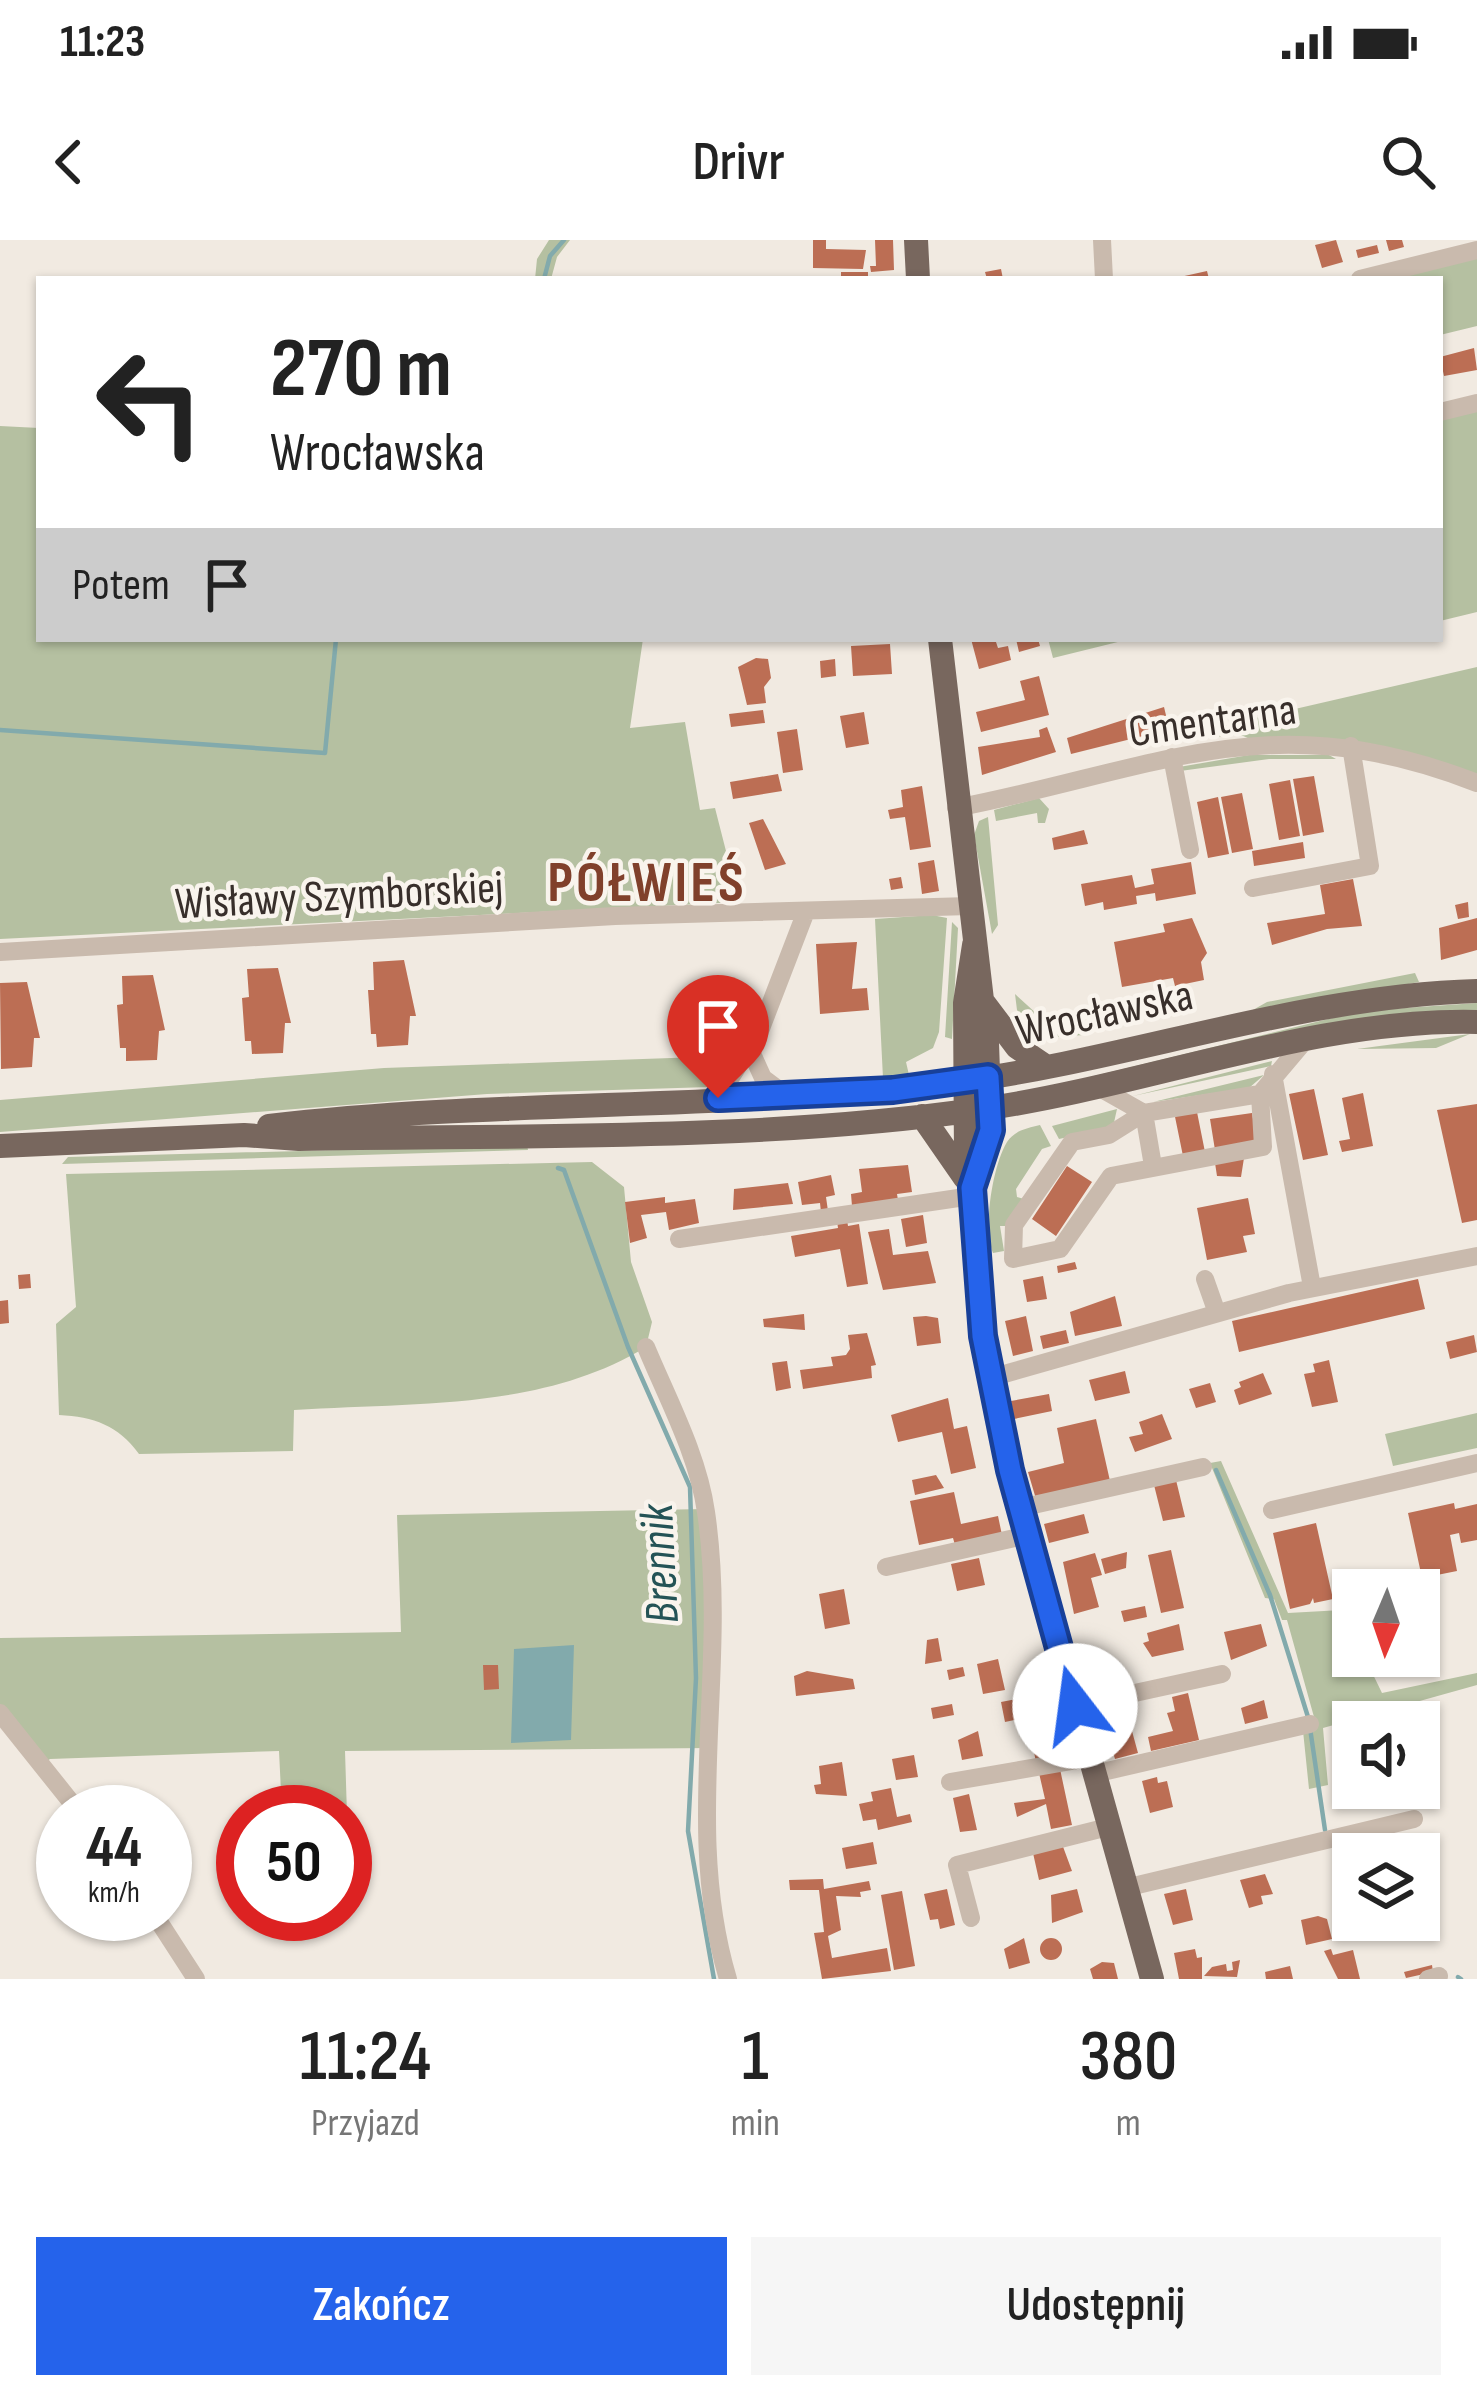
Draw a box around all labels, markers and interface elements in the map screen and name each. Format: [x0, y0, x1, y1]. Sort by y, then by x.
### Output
text: 11:23 [60, 15, 145, 70]
icon: back [36, 129, 102, 195]
icon: search [1375, 129, 1441, 195]
text: Drivr [692, 130, 785, 195]
text: 270 m [270, 319, 452, 420]
icon: left [72, 324, 228, 480]
text: Wrocławska [270, 421, 485, 486]
icon: arrive [194, 552, 260, 618]
text: Potem [72, 558, 170, 613]
street label: Cmentarna [1125, 683, 1300, 760]
district label: PÓŁWIEŚ [547, 850, 747, 918]
street label: Wisławy Szymborskiej [174, 860, 505, 933]
street label: Wrocławska [1011, 968, 1198, 1059]
pin [667, 975, 769, 1098]
icon: arrive [685, 993, 751, 1059]
water label: Brennik [629, 1501, 692, 1625]
north arrow [1332, 1569, 1440, 1677]
map controls [1332, 1569, 1440, 1941]
position arrow [1012, 1643, 1138, 1769]
button: sound [1332, 1701, 1440, 1809]
speed limit sign: 50 [216, 1785, 372, 1941]
text: 44 [86, 1812, 142, 1884]
button: layers [1332, 1833, 1440, 1941]
text: km/h [88, 1875, 140, 1911]
text: 11:24 [300, 2014, 431, 2101]
text: 1 [742, 2014, 769, 2101]
text: 380 [1080, 2014, 1177, 2101]
text: Przyjazd [311, 2100, 420, 2147]
text: min [731, 2100, 780, 2147]
text: m [1116, 2100, 1141, 2147]
button: Zakończ [36, 2237, 727, 2375]
button: Udostępnij [751, 2237, 1441, 2375]

